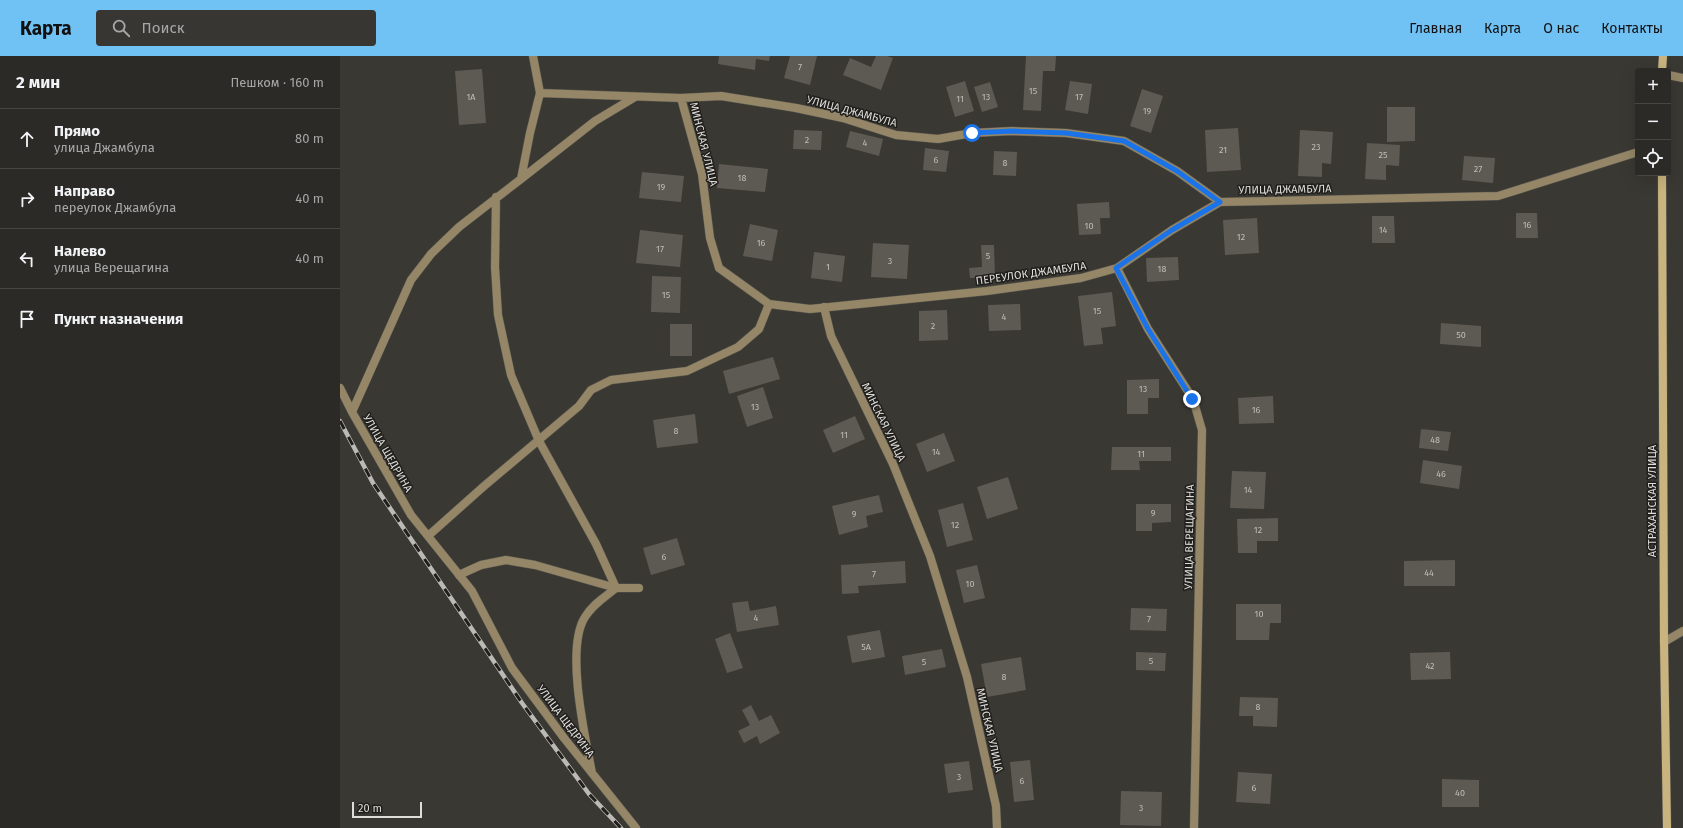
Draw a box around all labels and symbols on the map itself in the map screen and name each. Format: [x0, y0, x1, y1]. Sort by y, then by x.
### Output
house number: 7 [798, 62, 802, 72]
house number: 15 [1029, 86, 1038, 96]
house number: 1А [466, 92, 476, 102]
house number: 13 [982, 92, 990, 102]
house number: 17 [1075, 92, 1083, 102]
street label: УЛИЦА ДЖАМБУЛА [805, 93, 899, 130]
house number: 11 [956, 94, 964, 104]
street label: МИНСКАЯ УЛИЦА [687, 101, 720, 188]
house number: 19 [1143, 106, 1152, 116]
route start [963, 124, 981, 142]
house number: 2 [805, 135, 809, 145]
house number: 4 [863, 138, 868, 148]
house number: 23 [1312, 142, 1320, 152]
house number: 21 [1219, 145, 1227, 155]
house number: 25 [1379, 150, 1388, 160]
house number: 6 [934, 155, 939, 165]
house number: 8 [1003, 158, 1008, 168]
house number: 27 [1474, 164, 1482, 174]
house number: 18 [738, 173, 746, 183]
house number: 19 [657, 182, 666, 192]
street label: УЛИЦА ДЖАМБУЛА [1238, 182, 1332, 197]
house number: 16 [1523, 220, 1532, 230]
house number: 10 [1085, 221, 1093, 231]
house number: 14 [1379, 225, 1388, 235]
house number: 12 [1237, 232, 1245, 242]
house number: 16 [757, 238, 766, 248]
house number: 17 [656, 244, 664, 254]
house number: 5 [986, 251, 991, 261]
house number: 3 [888, 256, 892, 266]
street label: ПЕРЕУЛОК ДЖАМБУЛА [975, 259, 1088, 288]
house number: 1 [826, 262, 830, 272]
house number: 18 [1158, 264, 1166, 274]
house number: 15 [662, 290, 671, 300]
house number: 15 [1093, 306, 1102, 316]
house number: 4 [1002, 312, 1007, 322]
house number: 2 [931, 321, 935, 331]
house number: 50 [1456, 330, 1466, 340]
street label: МИНСКАЯ УЛИЦА [859, 381, 909, 464]
house number: 13 [1139, 384, 1147, 394]
route end [1183, 390, 1201, 408]
house number: 13 [751, 402, 759, 412]
house number: 16 [1252, 405, 1261, 415]
street label: УЛИЦА ЩЕДРИНА [360, 412, 415, 495]
house number: 8 [674, 426, 679, 436]
house number: 11 [840, 430, 848, 440]
house number: 48 [1430, 435, 1440, 445]
street label: АСТРАХАНСКАЯ УЛИЦА [1646, 444, 1659, 557]
house number: 14 [932, 447, 941, 457]
house number: 11 [1137, 449, 1145, 459]
house number: 46 [1436, 469, 1446, 479]
street label: УЛИЦА ВЕРЕЩАГИНА [1182, 484, 1197, 590]
house number: 14 [1244, 485, 1253, 495]
house number: 9 [1151, 508, 1156, 518]
house number: 9 [852, 509, 857, 519]
house number: 12 [951, 520, 959, 530]
house number: 12 [1254, 525, 1262, 535]
house number: 6 [662, 552, 667, 562]
house number: 44 [1424, 568, 1434, 578]
house number: 7 [872, 569, 876, 579]
house number: 10 [966, 579, 974, 589]
house number: 10 [1255, 609, 1263, 619]
house number: 4 [754, 613, 759, 623]
house number: 7 [1147, 614, 1151, 624]
house number: 5А [861, 642, 872, 652]
house number: 5 [1149, 656, 1154, 666]
house number: 5 [922, 657, 927, 667]
house number: 42 [1425, 661, 1435, 671]
house number: 8 [1002, 672, 1007, 682]
street label: УЛИЦА ЩЕДРИНА [534, 682, 598, 761]
street label: МИНСКАЯ УЛИЦА [973, 687, 1006, 774]
house number: 8 [1256, 702, 1261, 712]
house number: 3 [957, 772, 961, 782]
house number: 6 [1020, 776, 1025, 786]
house number: 6 [1252, 783, 1257, 793]
house number: 40 [1455, 788, 1465, 798]
scale bar [352, 800, 422, 819]
house number: 3 [1139, 803, 1143, 813]

